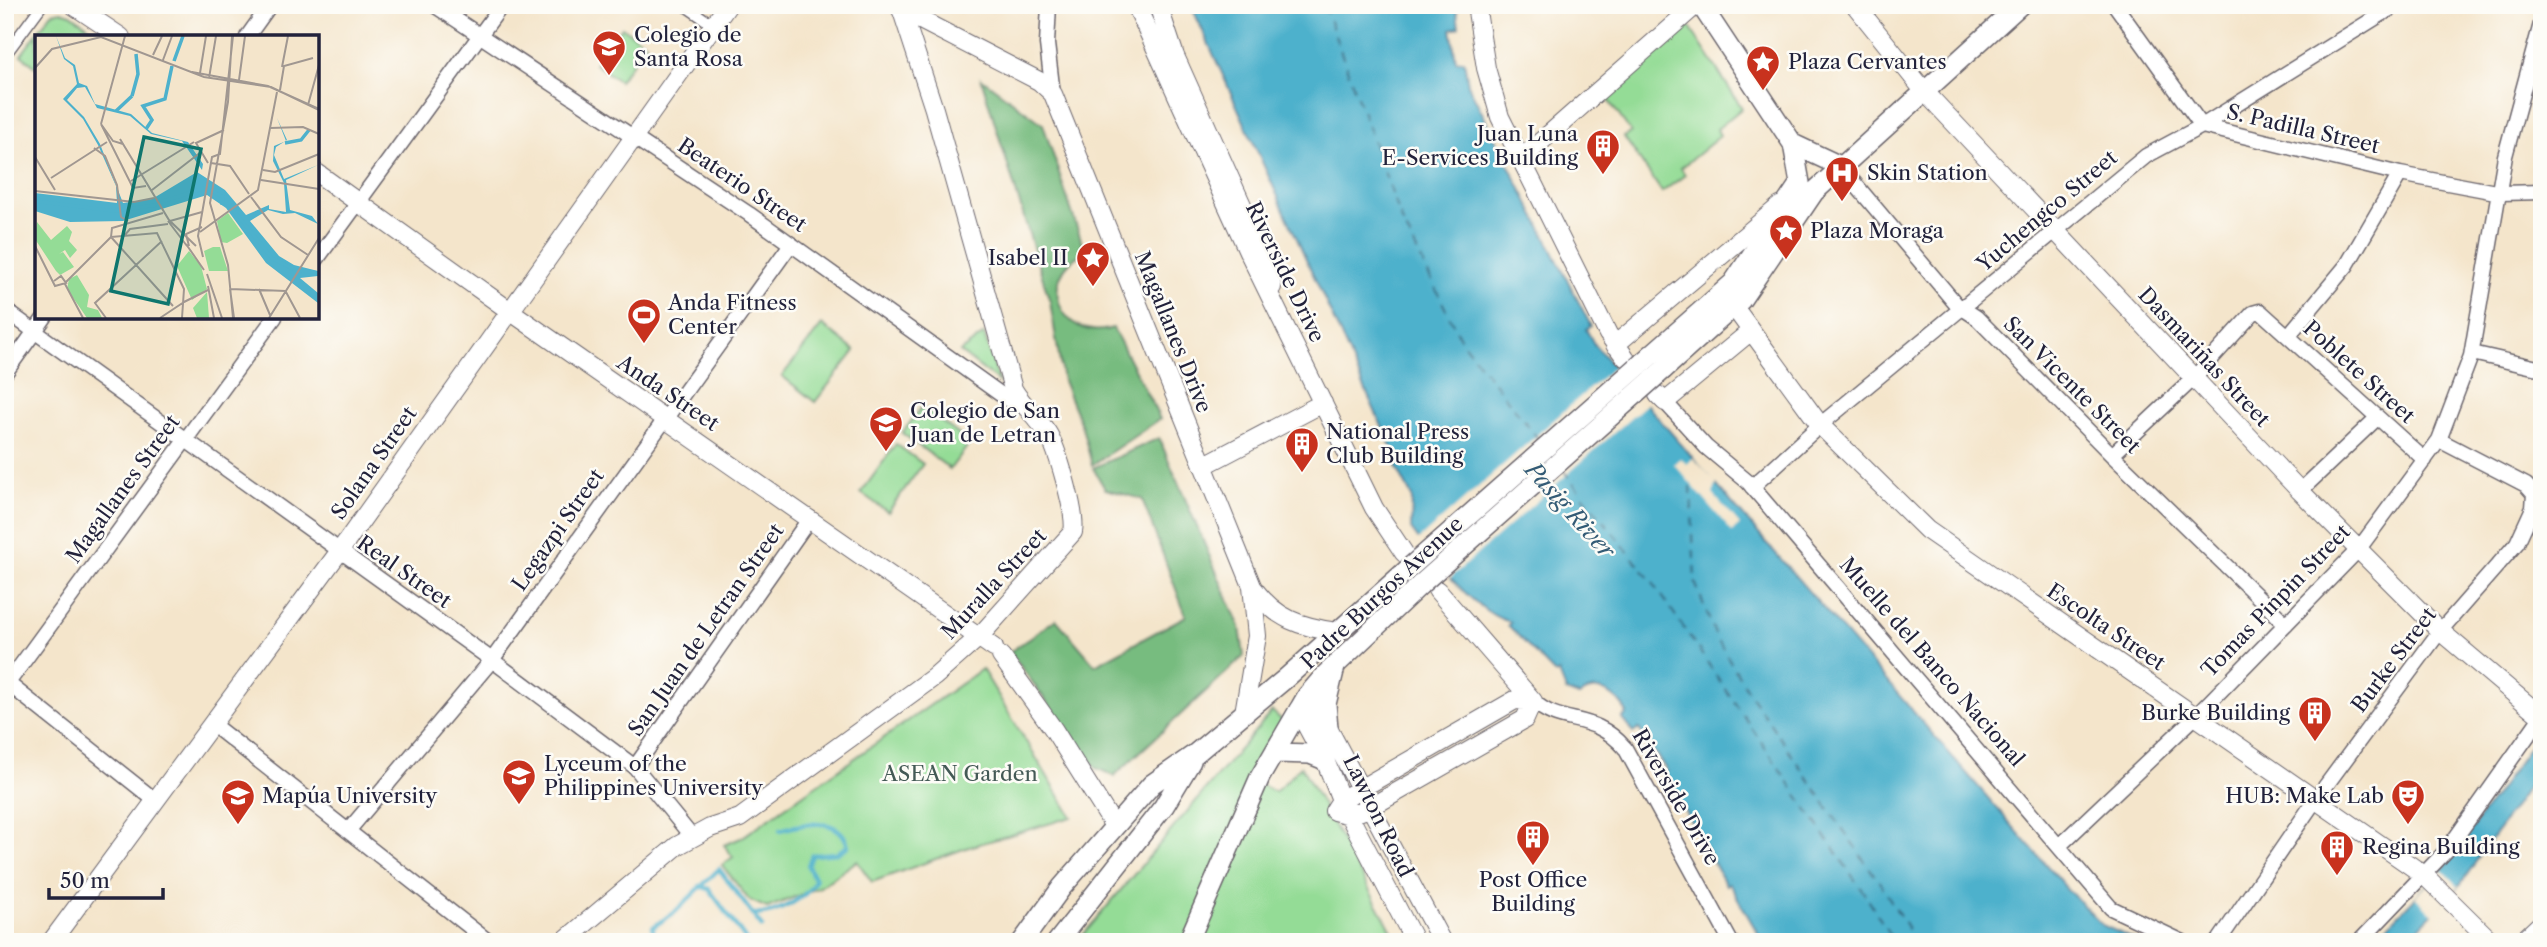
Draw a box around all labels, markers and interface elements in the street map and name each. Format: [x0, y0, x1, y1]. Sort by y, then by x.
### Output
place label: Colegio de Santa Rosa [634, 22, 744, 71]
school or university icon: Colegio de Santa Rosa [590, 28, 628, 77]
inset map [35, 35, 318, 318]
place icon: Plaza Cervantes [1744, 43, 1782, 92]
place label: Plaza Cervantes [1788, 49, 1947, 74]
street label: S. Padilla Street [2224, 99, 2382, 158]
place label: Juan Luna E-Services Building [1382, 121, 1579, 170]
building icon: Juan Luna E-Services Building [1584, 127, 1622, 176]
street label: Beaterio Street [673, 132, 812, 237]
street label: Yuchengco Street [1971, 144, 2122, 277]
hospital icon: Skin Station [1823, 154, 1861, 203]
place label: Skin Station [1867, 160, 1988, 185]
street label: Riverside Drive [1241, 197, 1330, 346]
place icon: Plaza Moraga [1767, 212, 1805, 261]
place label: Plaza Moraga [1810, 218, 1945, 243]
place icon: Isabel II [1074, 239, 1112, 288]
place label: Isabel II [988, 245, 1068, 270]
street label: Magallanes Drive [1130, 247, 1217, 416]
street label: Dasmariñas Street [2133, 282, 2276, 432]
place label: Anda Fitness Center [667, 290, 797, 339]
sports icon: Anda Fitness Center [625, 296, 663, 345]
street label: San Vicente Street [1999, 311, 2146, 459]
street label: Poblete Street [2299, 315, 2421, 429]
street label: Anda Street [612, 349, 724, 436]
place label: Colegio de San Juan de Letran [907, 398, 1060, 447]
street label: Solana Street [326, 401, 422, 524]
school or university icon: Colegio de San Juan de Letran [867, 404, 905, 453]
street label: Magallanes Street [60, 409, 185, 568]
place label: National Press Club Building [1326, 419, 1469, 468]
building icon: National Press Club Building [1283, 425, 1321, 474]
water label: Pasig River [1518, 454, 1622, 565]
street label: Legazpi Street [506, 464, 609, 595]
street label: Padre Burgos Avenue [1296, 511, 1468, 674]
street label: San Juan de Letran Street [623, 518, 789, 741]
street label: Tomas Pinpin Street [2196, 519, 2356, 682]
street label: Muralla Street [936, 523, 1052, 644]
street label: Real Street [352, 530, 457, 614]
street label: Muelle del Banco Nacional [1835, 552, 2030, 771]
street label: Escolta Street [2042, 578, 2171, 676]
street label: Burke Street [2346, 602, 2441, 717]
building icon: Burke Building [2296, 694, 2334, 743]
place label: Burke Building [2141, 700, 2291, 725]
street label: Riverside Drive [1627, 724, 1726, 869]
place label: Lyceum of the Philippines University [544, 751, 763, 800]
street label: Lawton Road [1338, 751, 1419, 881]
school or university icon: Lyceum of the Philippines University [500, 757, 538, 806]
park label: ASEAN Garden [881, 761, 1038, 786]
school or university icon: Mapúa University [219, 777, 257, 826]
theatre icon: HUB: Make Lab [2389, 777, 2427, 826]
place label: Mapúa University [262, 783, 437, 808]
place label: HUB: Make Lab [2225, 783, 2384, 808]
building icon: Post Office Building [1514, 818, 1552, 867]
building icon: Regina Building [2318, 828, 2356, 877]
place label: Regina Building [2362, 834, 2521, 859]
scale bar [49, 856, 163, 900]
place label: Post Office Building [1479, 867, 1587, 916]
text: 50 m [60, 868, 110, 893]

